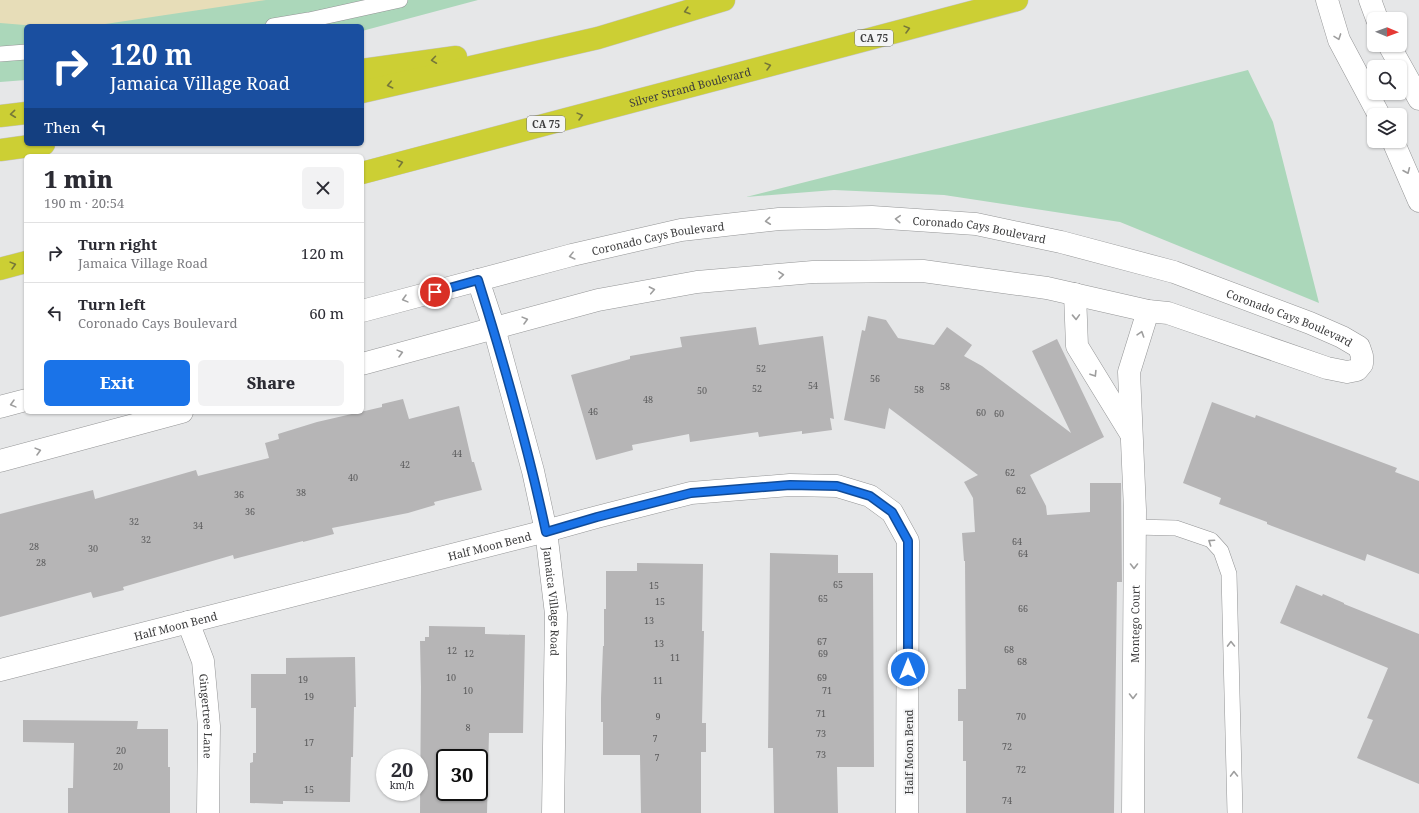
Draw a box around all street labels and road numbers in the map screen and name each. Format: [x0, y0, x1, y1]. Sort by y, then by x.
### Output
road number: CA 75 [855, 30, 893, 46]
street label: Silver Strand Boulevard [627, 63, 753, 110]
road number: CA 75 [527, 116, 565, 132]
street label: Coronado Cays Boulevard [912, 212, 1048, 246]
street label: Coronado Cays Boulevard [590, 218, 725, 258]
street label: Coronado Cays Boulevard [1224, 285, 1356, 349]
street label: Half Moon Bend [446, 528, 533, 563]
street label: Jamaica Village Road [540, 545, 564, 657]
street label: Montego Court [1126, 585, 1142, 663]
street label: Half Moon Bend [132, 607, 219, 643]
street label: Gingertree Lane [197, 673, 217, 759]
street label: Half Moon Bend [901, 709, 916, 795]

